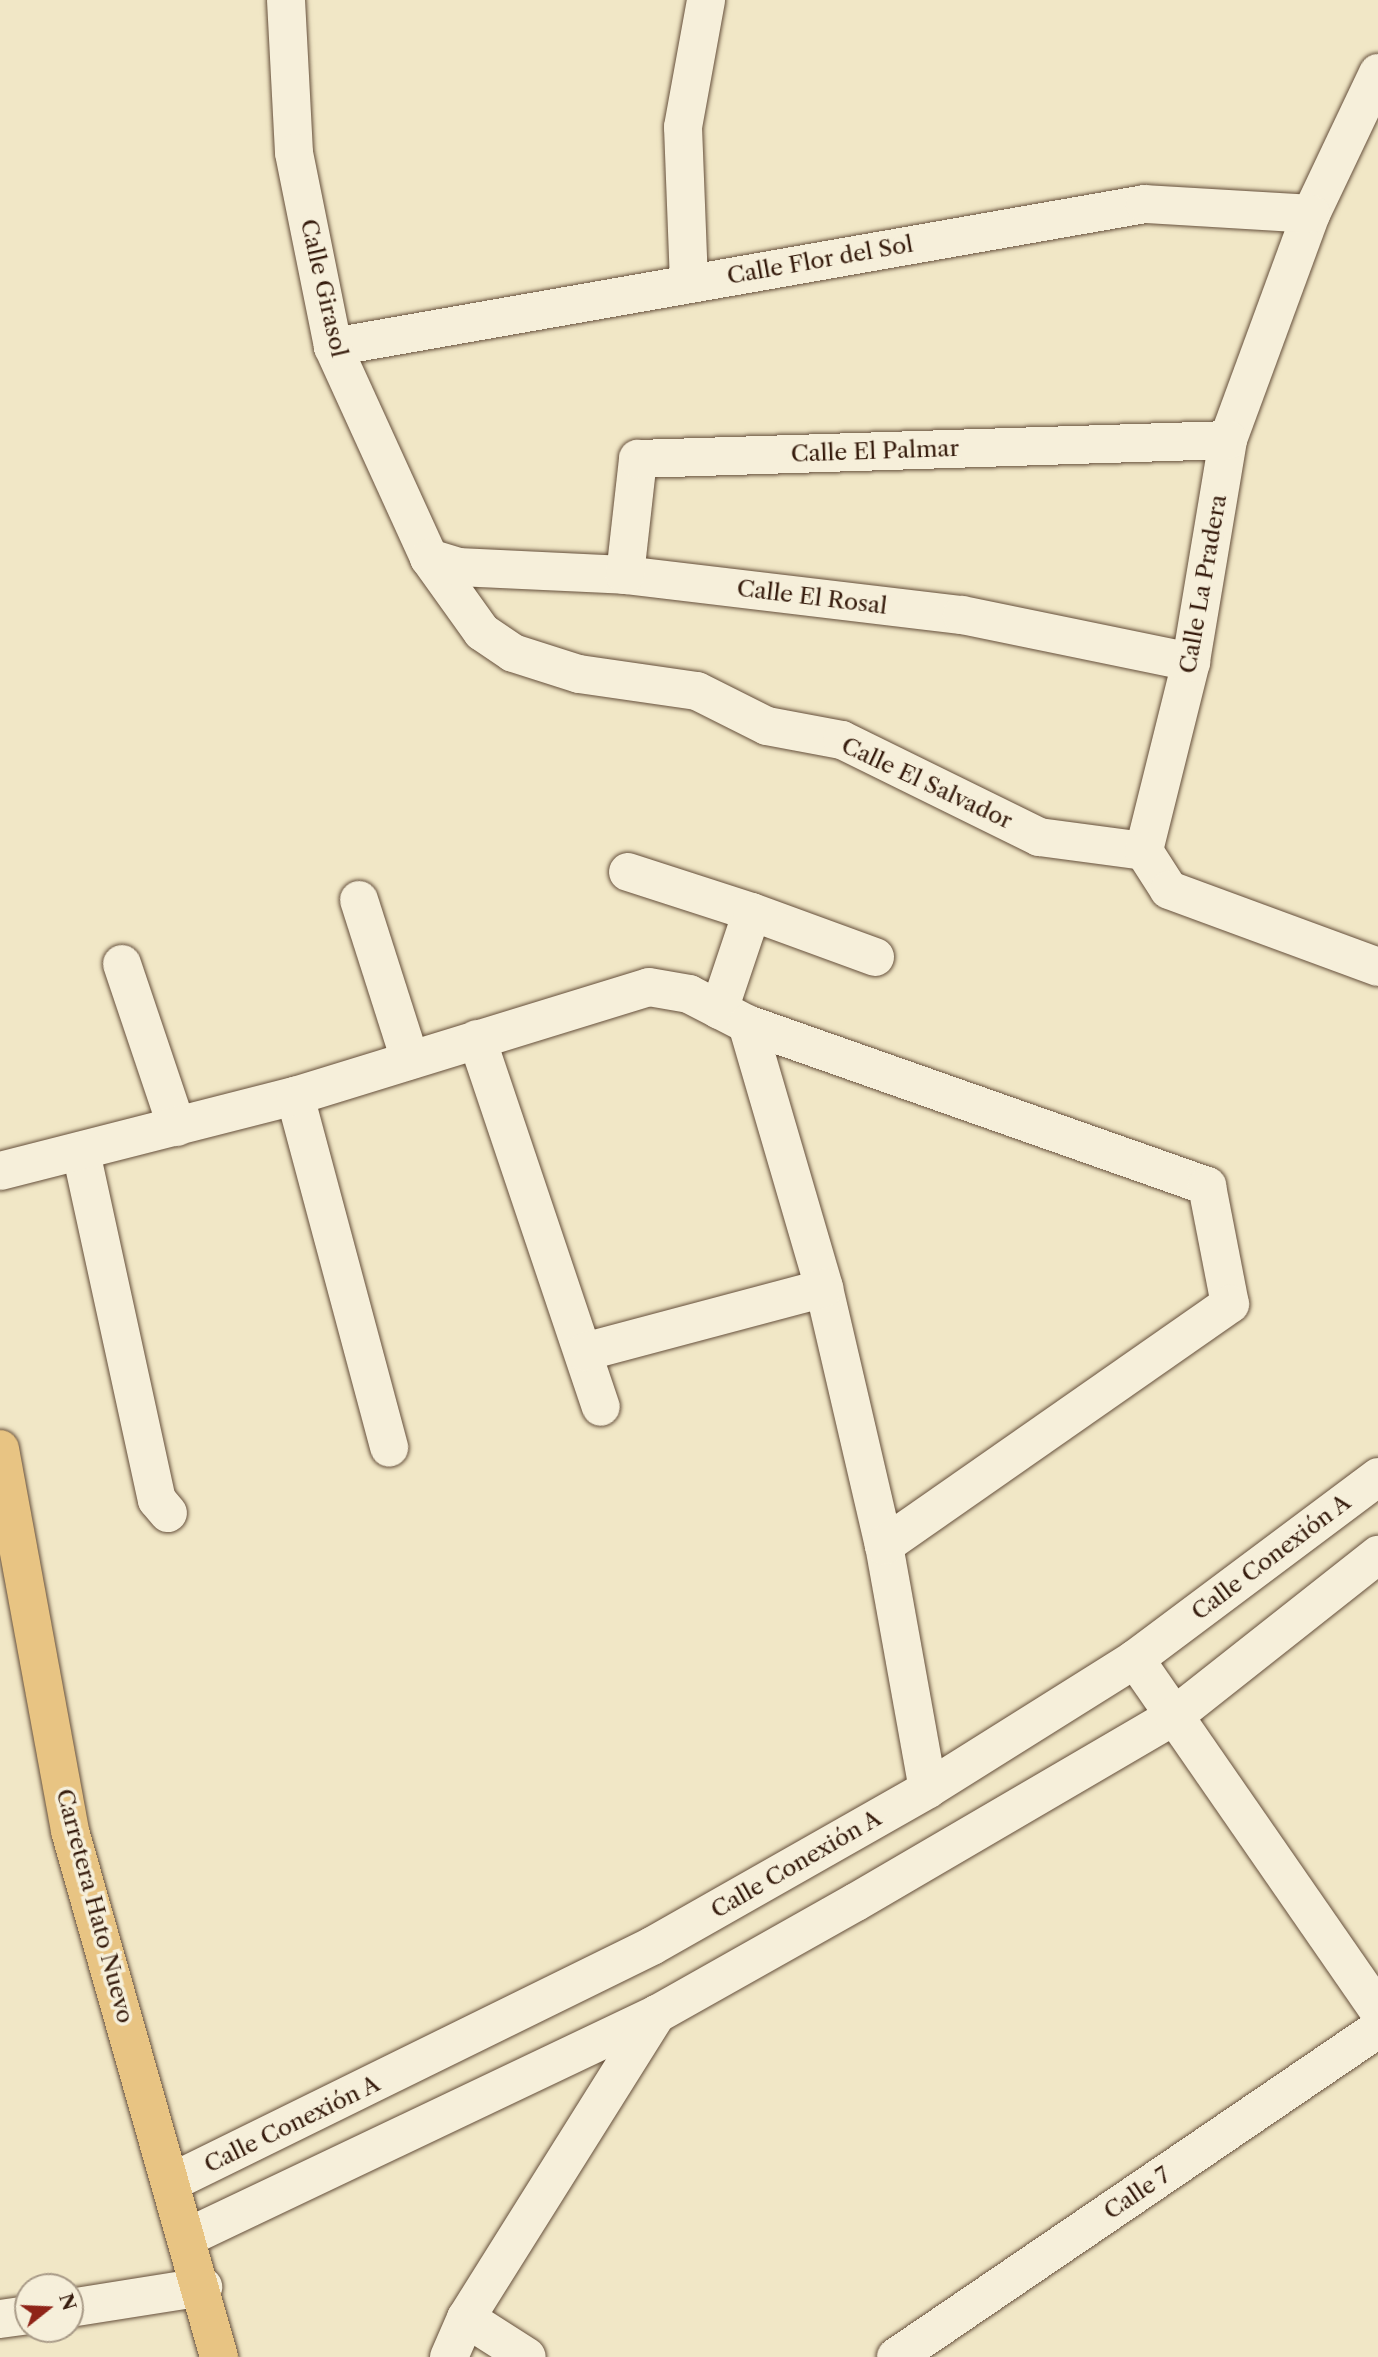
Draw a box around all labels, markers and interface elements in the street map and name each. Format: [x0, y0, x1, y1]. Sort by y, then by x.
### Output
street label: Calle Girasol [295, 216, 353, 360]
street label: Calle Flor del Sol [725, 230, 915, 290]
street label: Calle El Palmar [790, 434, 960, 468]
street label: Calle La Pradera [1174, 492, 1232, 676]
street label: Calle El Rosal [735, 574, 889, 620]
street label: Calle El Salvador [837, 731, 1017, 835]
street label: Calle Conexión A [1186, 1488, 1356, 1626]
street label: Carretera Hato Nuevo [50, 1786, 140, 2026]
street label: Calle Conexión A [706, 1804, 886, 1924]
street label: Calle Conexión A [199, 2069, 385, 2179]
street label: Calle 7 [1099, 2161, 1175, 2225]
north arrow [14, 2273, 84, 2343]
text: N [54, 2291, 81, 2313]

